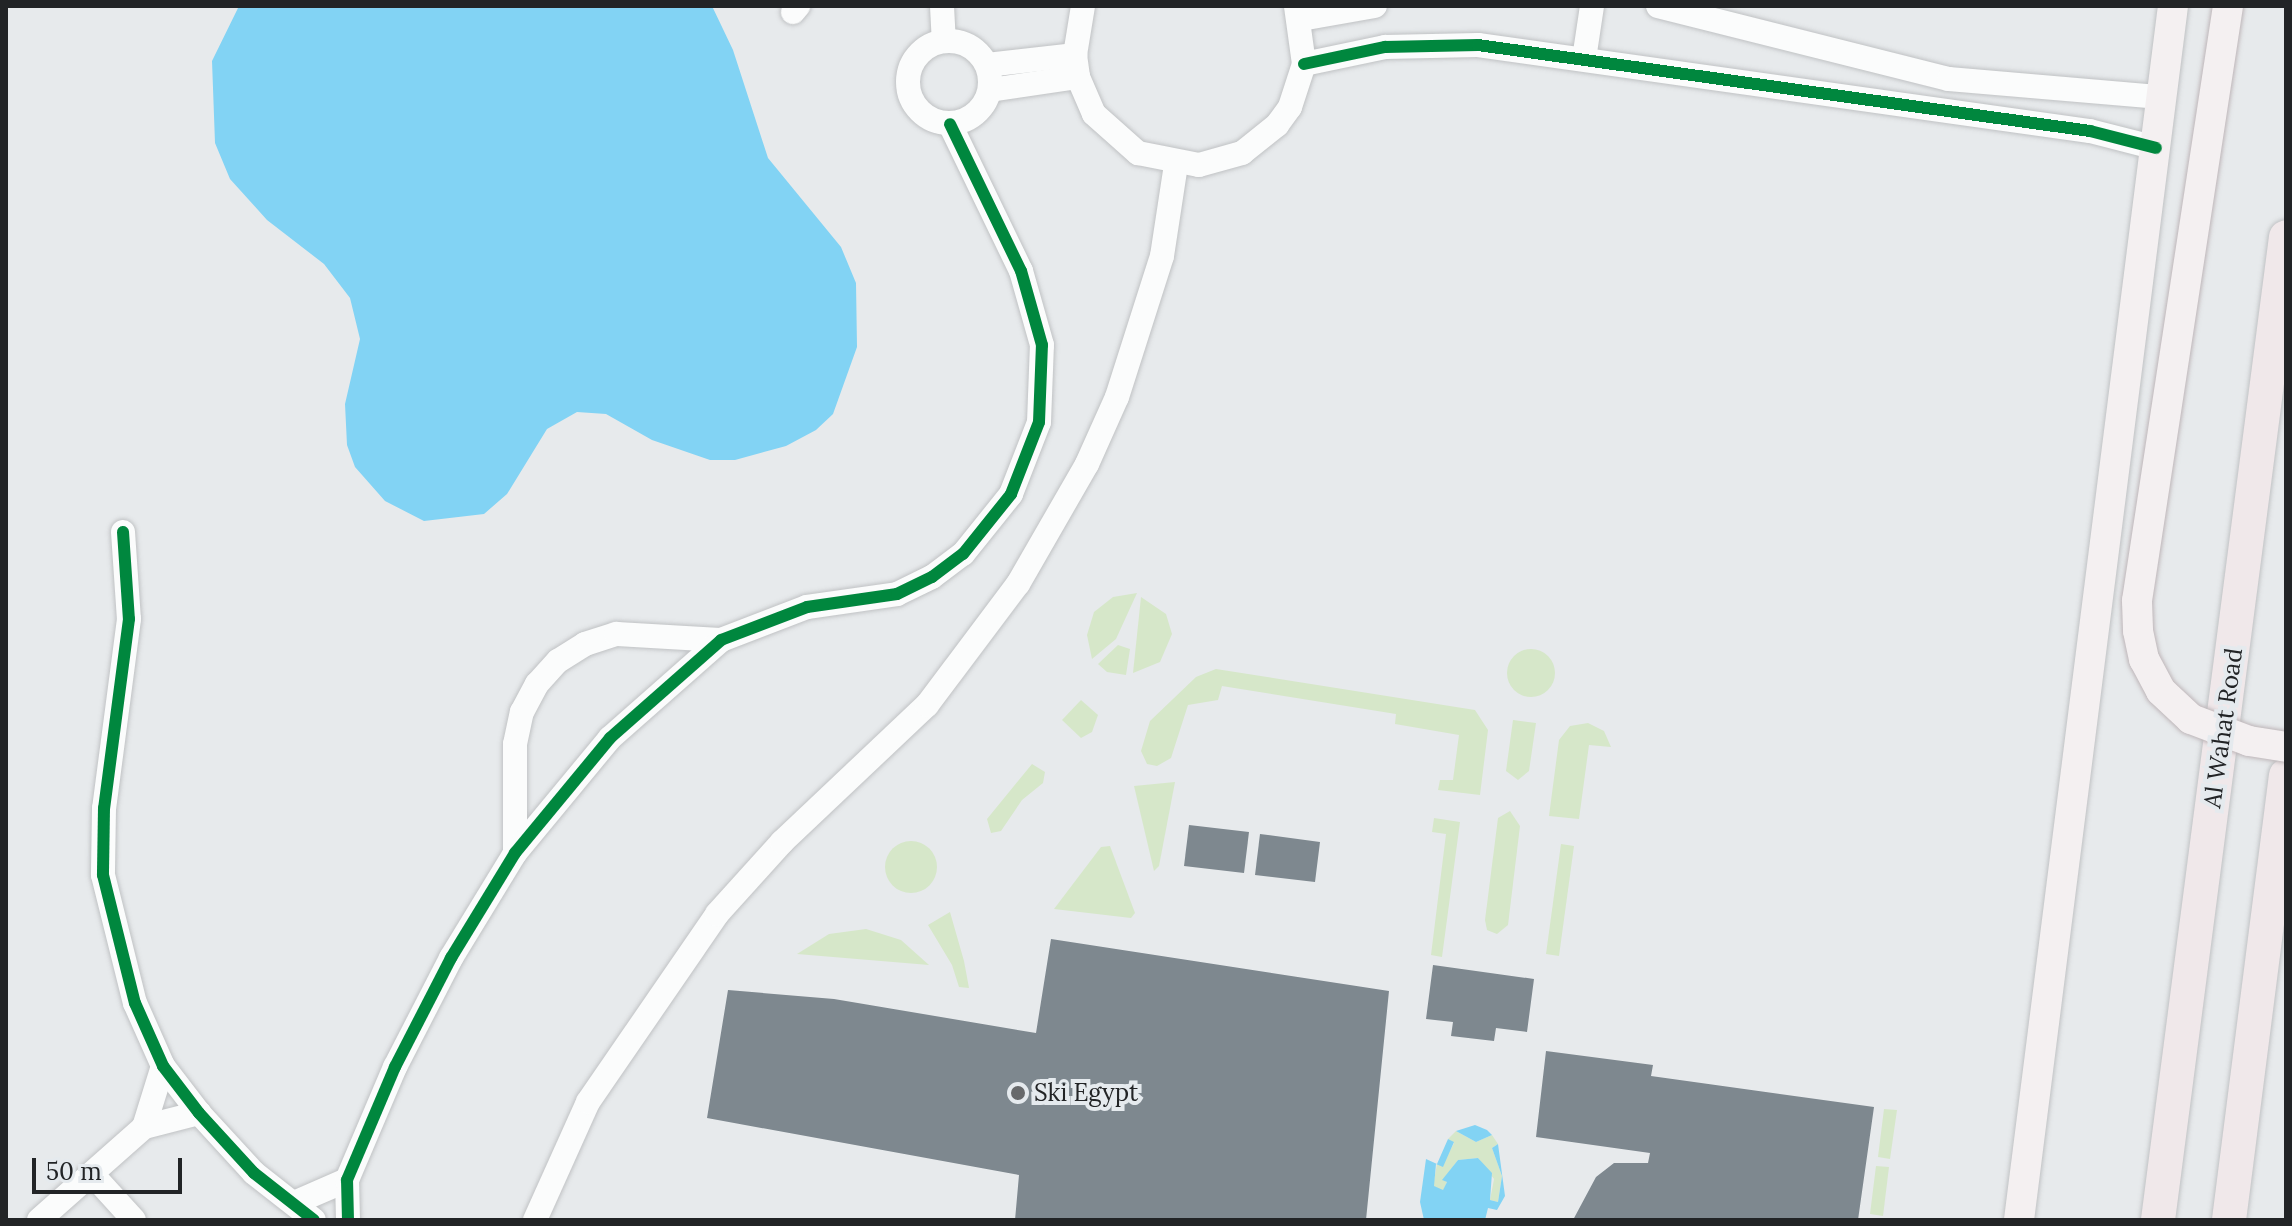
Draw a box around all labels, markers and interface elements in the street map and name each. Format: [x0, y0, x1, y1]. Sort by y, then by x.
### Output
street label: Al Wahat Road [2198, 646, 2248, 810]
place label: Ski Egypt [1034, 1079, 1138, 1107]
marker: Ski Egypt [1009, 1084, 1027, 1102]
scale bar [36, 1142, 186, 1192]
text: 50 m [46, 1156, 102, 1187]

